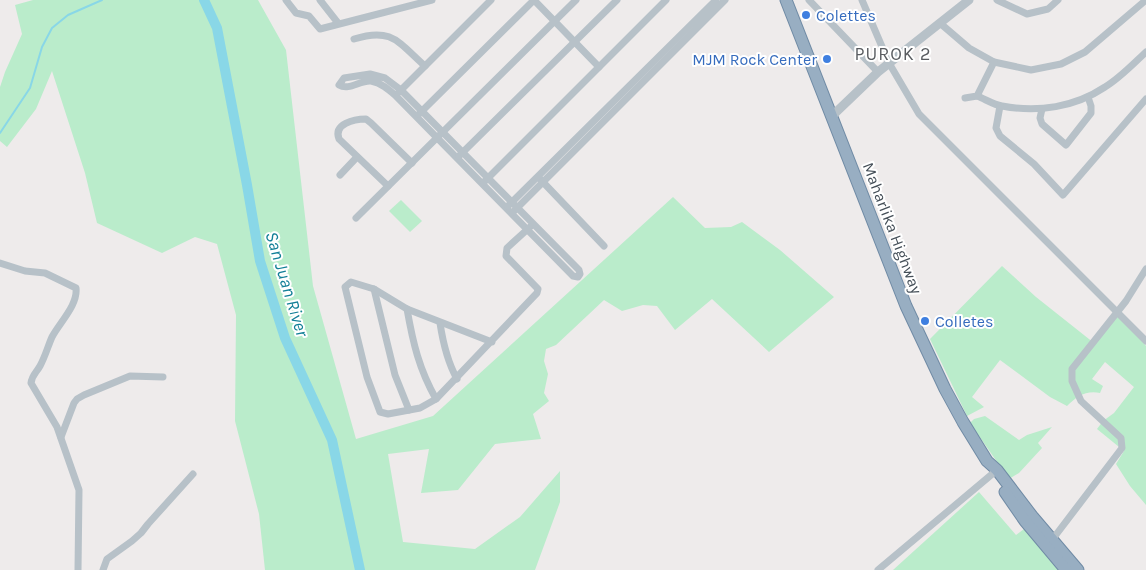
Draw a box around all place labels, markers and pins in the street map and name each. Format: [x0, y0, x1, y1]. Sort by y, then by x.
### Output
place label: Colettes [816, 6, 876, 25]
marker: Colettes [800, 9, 812, 21]
place label: MJM Rock Center [692, 50, 817, 69]
marker: MJM Rock Center [821, 53, 833, 65]
place label: Colletes [935, 312, 993, 331]
marker: Colletes [919, 315, 931, 327]

